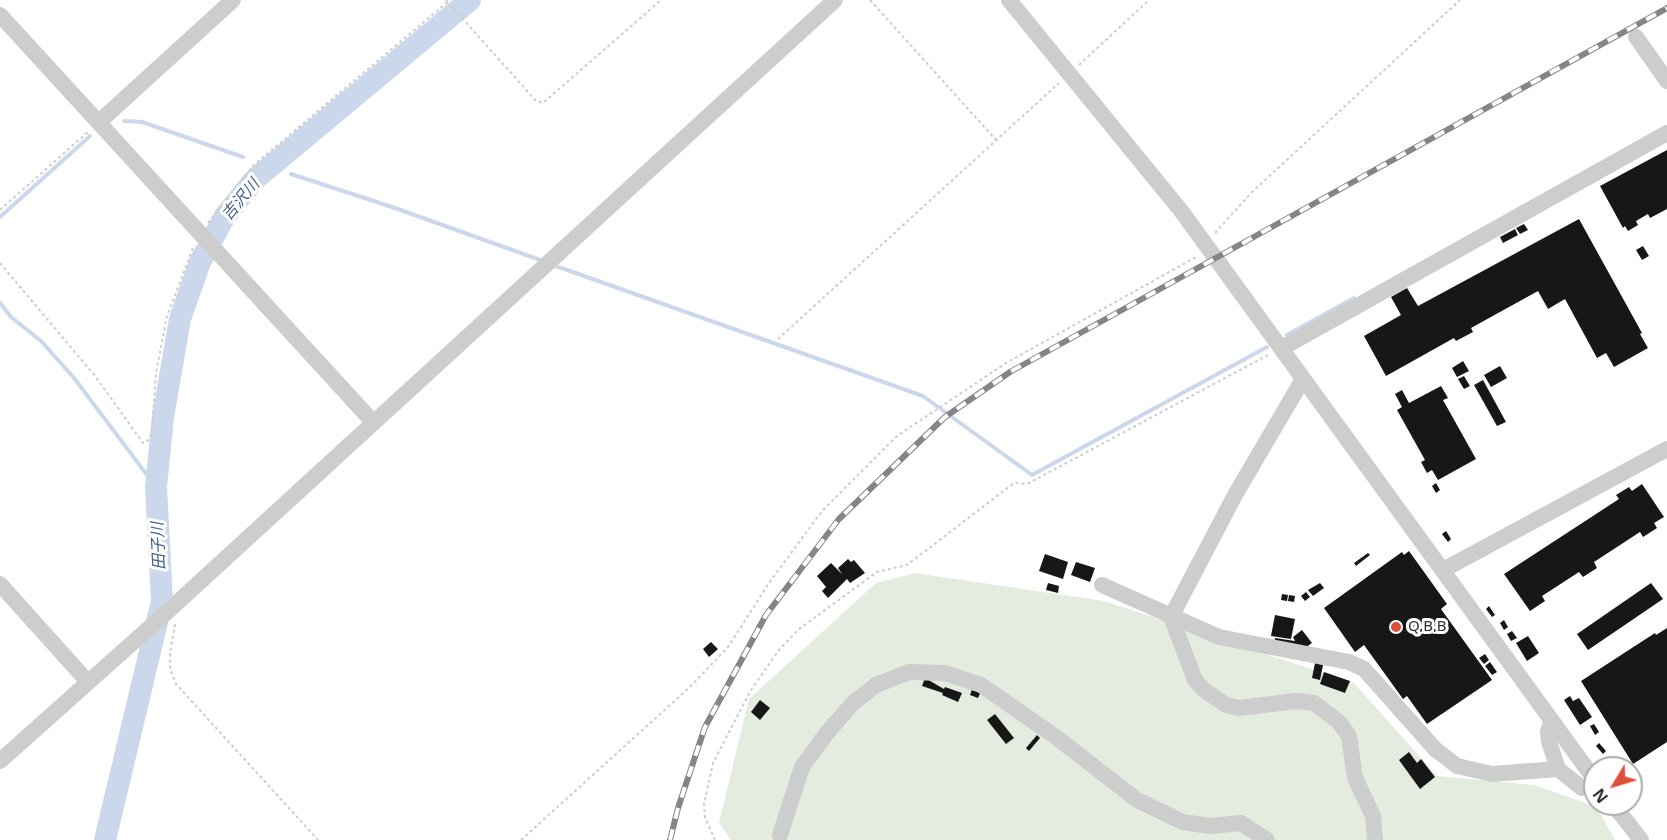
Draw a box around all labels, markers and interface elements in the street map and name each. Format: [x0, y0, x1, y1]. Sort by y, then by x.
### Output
water label: 吉沢川 [218, 175, 264, 225]
water label: 田子川 [148, 522, 170, 570]
place label: Q.B.B [1408, 618, 1447, 636]
marker: Q.B.B [1389, 620, 1403, 634]
north arrow [1583, 756, 1643, 816]
text: N [1588, 784, 1613, 808]

